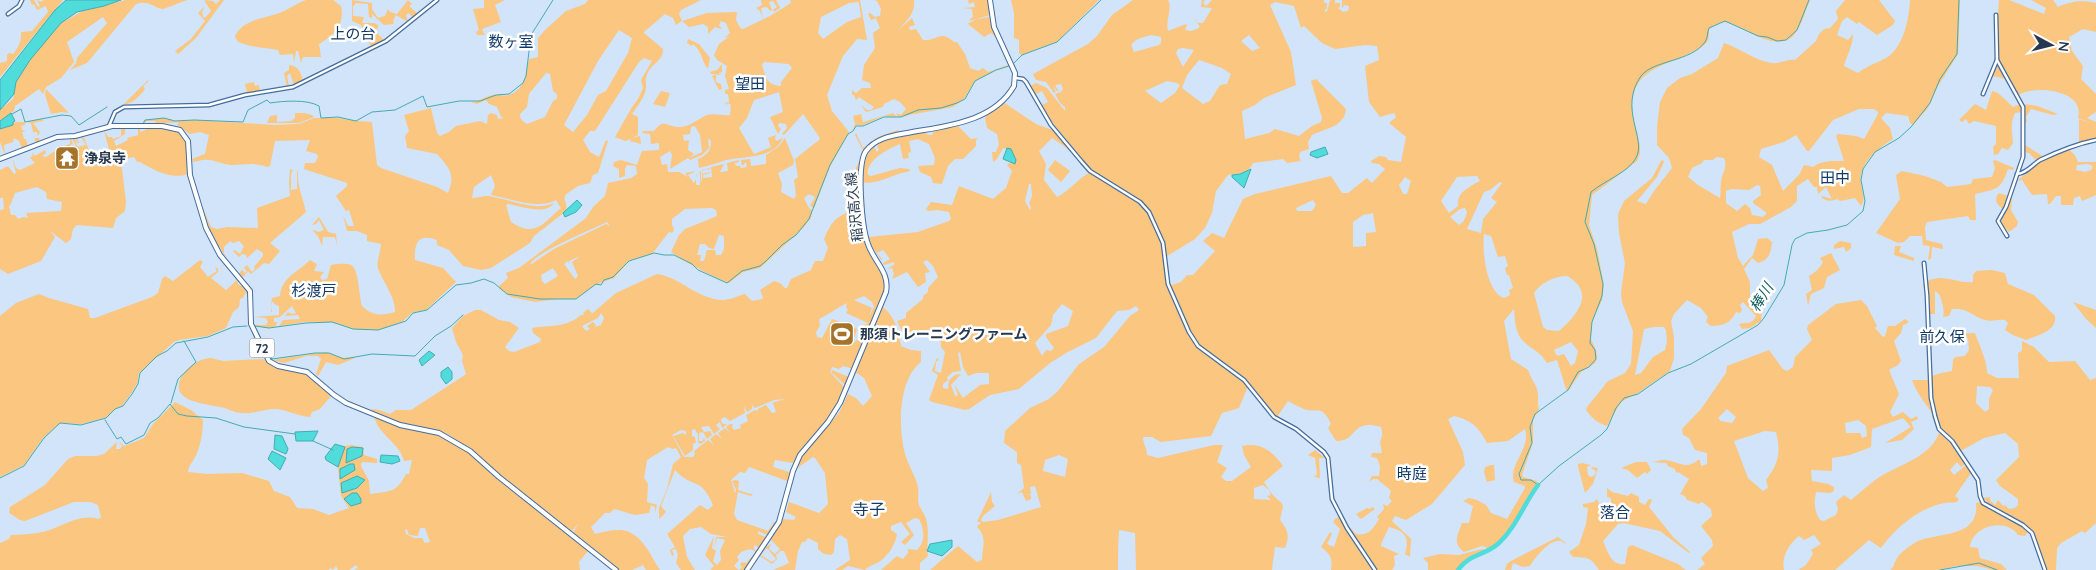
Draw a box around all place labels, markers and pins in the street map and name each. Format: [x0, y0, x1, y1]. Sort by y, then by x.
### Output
temple icon: 浄泉寺 [54, 145, 80, 171]
place label: 浄泉寺 [84, 149, 126, 167]
sports icon: 那須トレーニングファーム [829, 321, 855, 347]
place label: 那須トレーニングファーム [860, 325, 1028, 343]

